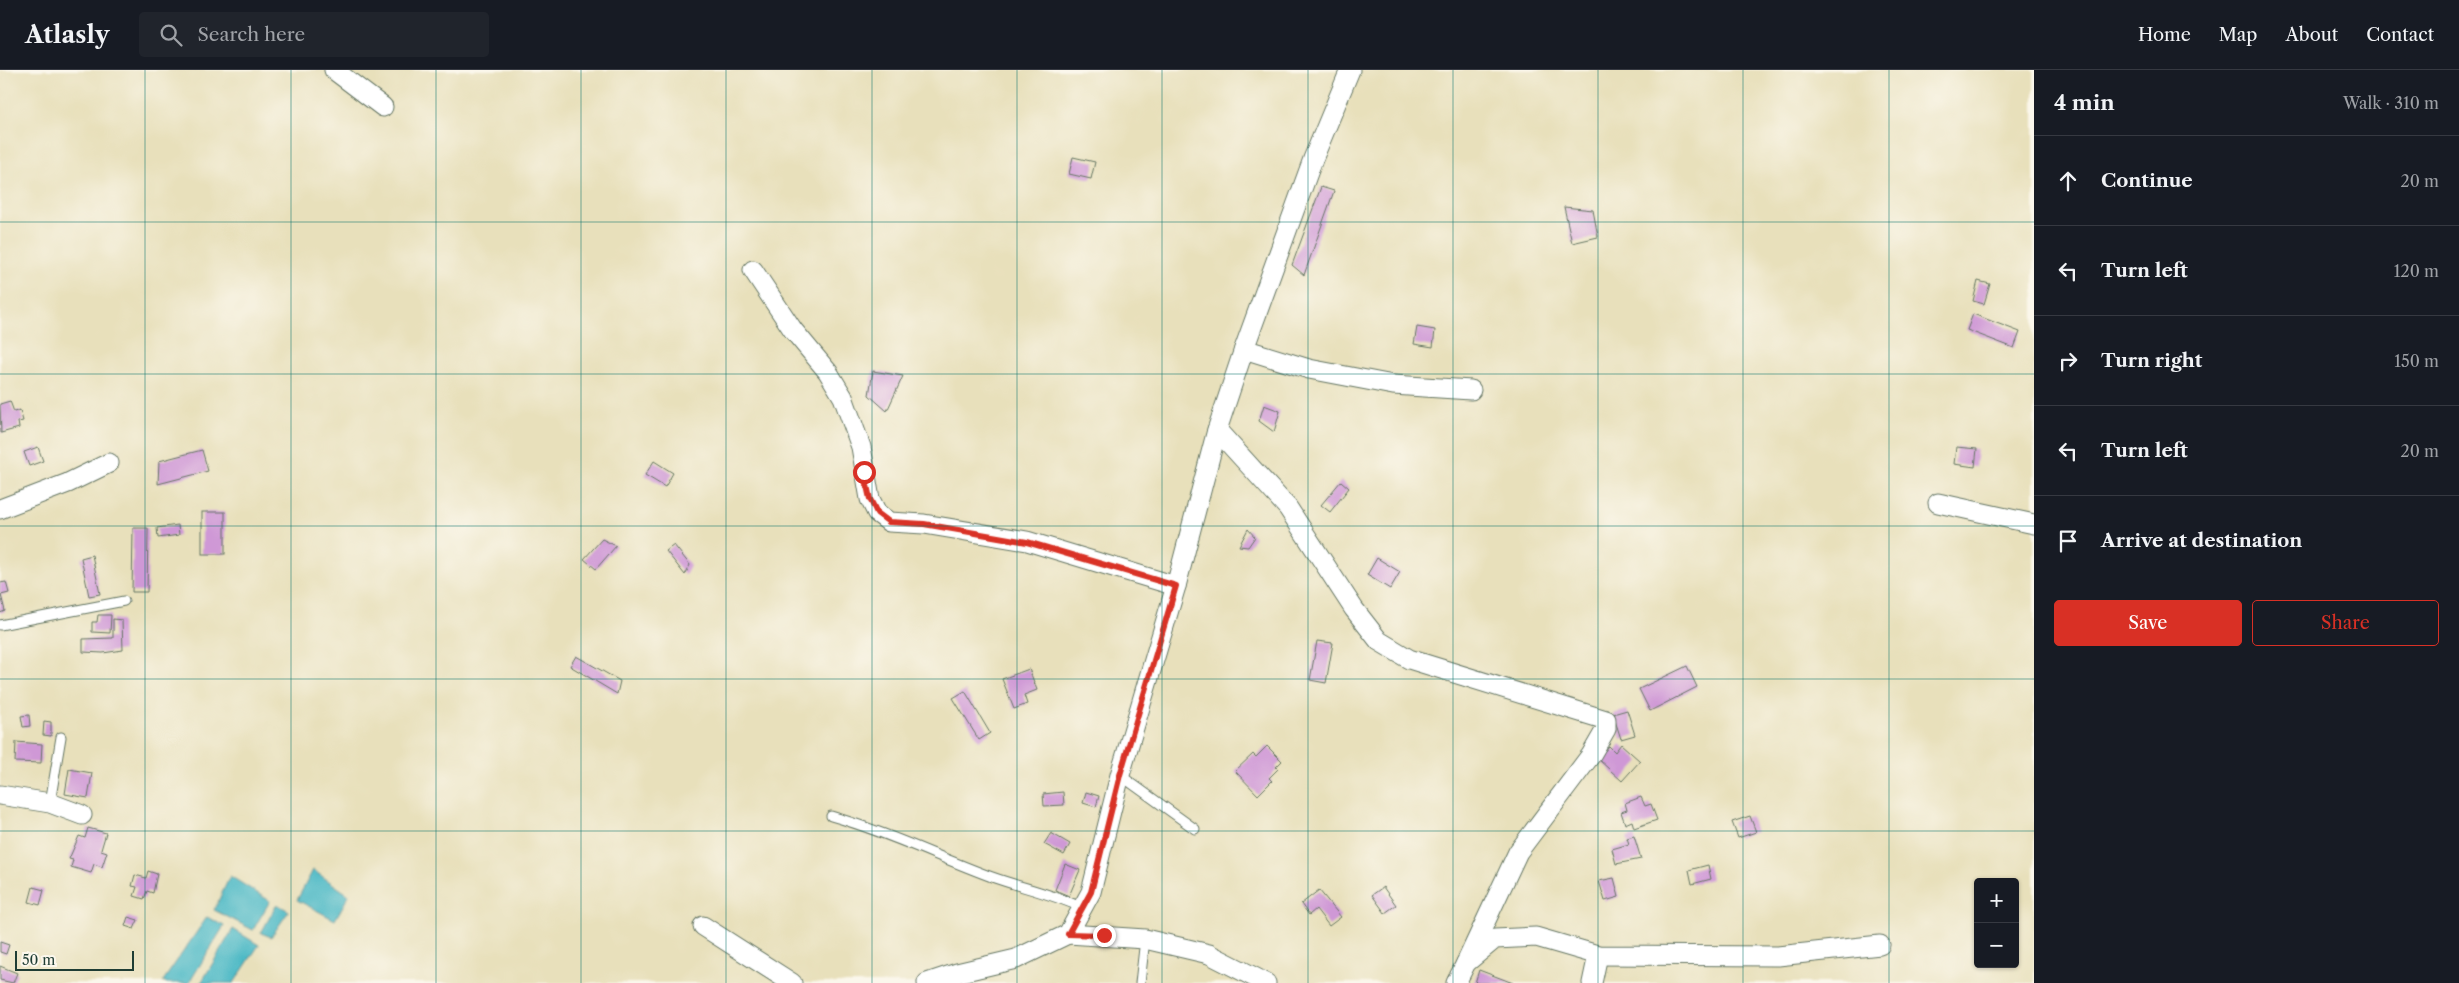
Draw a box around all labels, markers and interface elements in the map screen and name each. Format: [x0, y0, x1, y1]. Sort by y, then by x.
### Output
search box [139, 12, 489, 57]
text: Atlasly [25, 20, 109, 49]
icon: search [157, 21, 185, 49]
text: Search here [197, 23, 305, 46]
text: Home [2138, 24, 2191, 46]
text: Map [2219, 24, 2257, 46]
text: About [2285, 24, 2338, 46]
text: Contact [2366, 24, 2434, 46]
text: 4 min [2054, 90, 2115, 115]
text: Walk · 310 m [2343, 93, 2439, 113]
icon: ahead [2054, 167, 2082, 195]
text: Continue [2101, 169, 2193, 192]
text: 20 m [2400, 171, 2439, 191]
icon: left [2054, 257, 2082, 285]
text: Turn left [2101, 259, 2188, 282]
text: 120 m [2394, 261, 2439, 281]
icon: right [2054, 347, 2082, 375]
text: Turn right [2101, 349, 2202, 372]
text: 150 m [2394, 351, 2439, 371]
icon: left [2054, 437, 2082, 465]
text: Turn left [2101, 439, 2188, 462]
text: 20 m [2400, 441, 2439, 461]
route start [853, 461, 876, 484]
icon: arrive [2054, 527, 2082, 555]
text: Arrive at destination [2101, 529, 2302, 552]
button: Save [2054, 600, 2242, 646]
button: Share [2252, 600, 2439, 646]
map controls [1974, 878, 2019, 968]
button: + [1974, 878, 2019, 923]
button: − [1974, 923, 2019, 968]
route end [1093, 924, 1116, 947]
scale bar [15, 948, 134, 971]
text: 50 m [22, 951, 55, 969]

